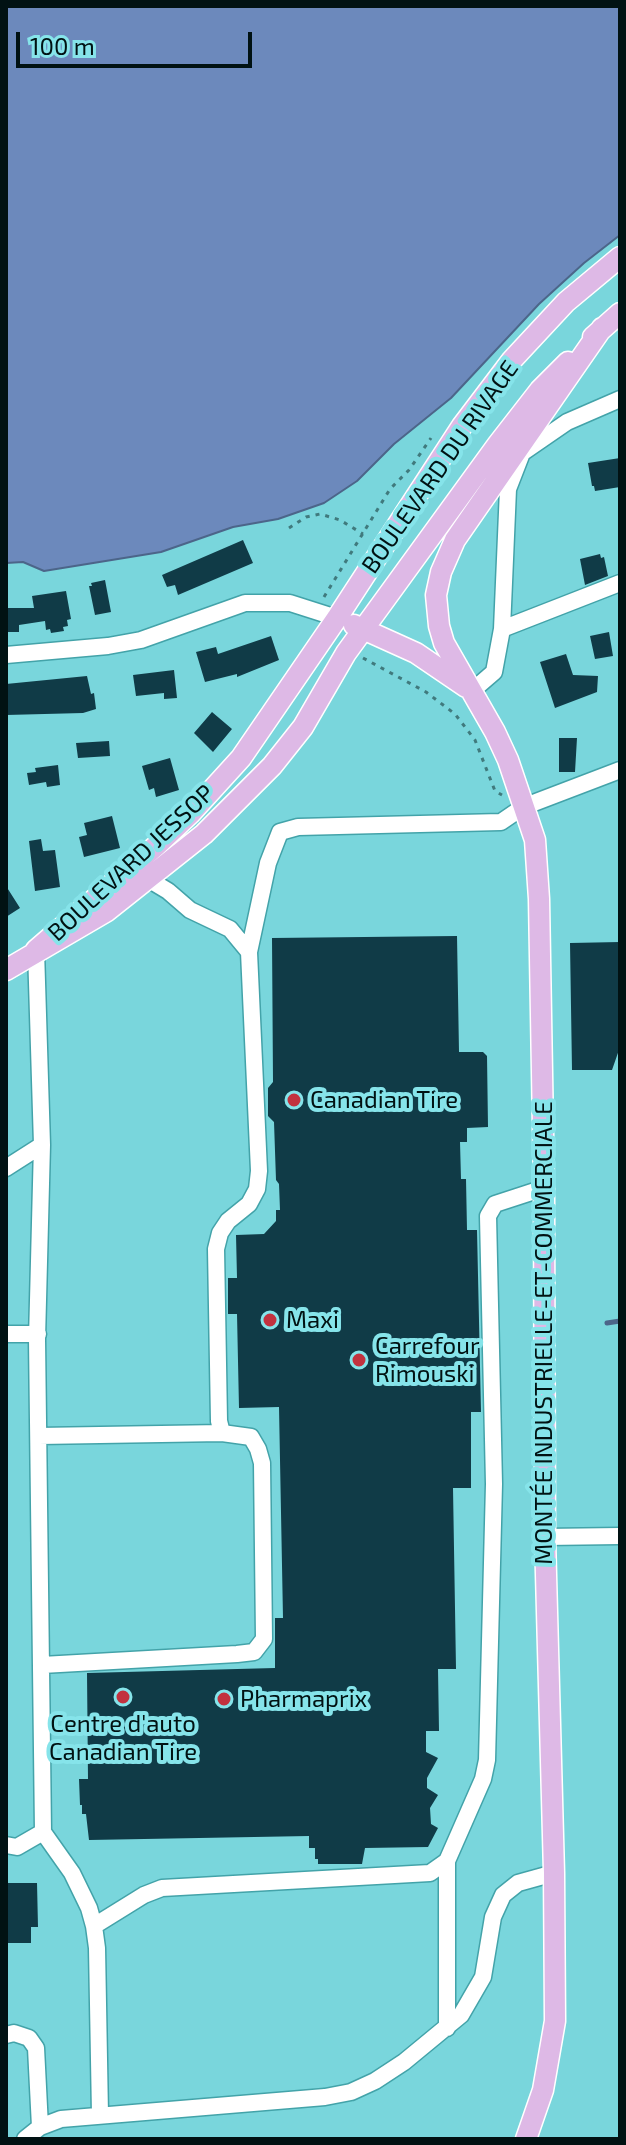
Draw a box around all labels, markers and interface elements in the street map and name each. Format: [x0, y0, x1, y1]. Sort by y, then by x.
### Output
scale bar [20, 16, 256, 66]
text: 100 m [30, 31, 95, 60]
street label: BOULEVARD DU RIVAGE [356, 355, 524, 579]
street label: BOULEVARD JESSOP [42, 779, 220, 947]
place label: Canadian Tire [310, 1086, 458, 1114]
marker: Canadian Tire [285, 1091, 303, 1109]
street label: MONTÉE INDUSTRIELLE-ET-COMMERCIALE [530, 1101, 558, 1565]
place label: Maxi [286, 1306, 339, 1334]
marker: Maxi [261, 1311, 279, 1329]
place label: Carrefour Rimouski [375, 1332, 480, 1388]
marker: Carrefour Rimouski [350, 1351, 368, 1369]
place label: Pharmaprix [240, 1685, 367, 1713]
marker: Centre d'auto Canadian Tire [114, 1688, 132, 1706]
marker: Pharmaprix [215, 1690, 233, 1708]
place label: Centre d'auto Canadian Tire [49, 1710, 197, 1766]

